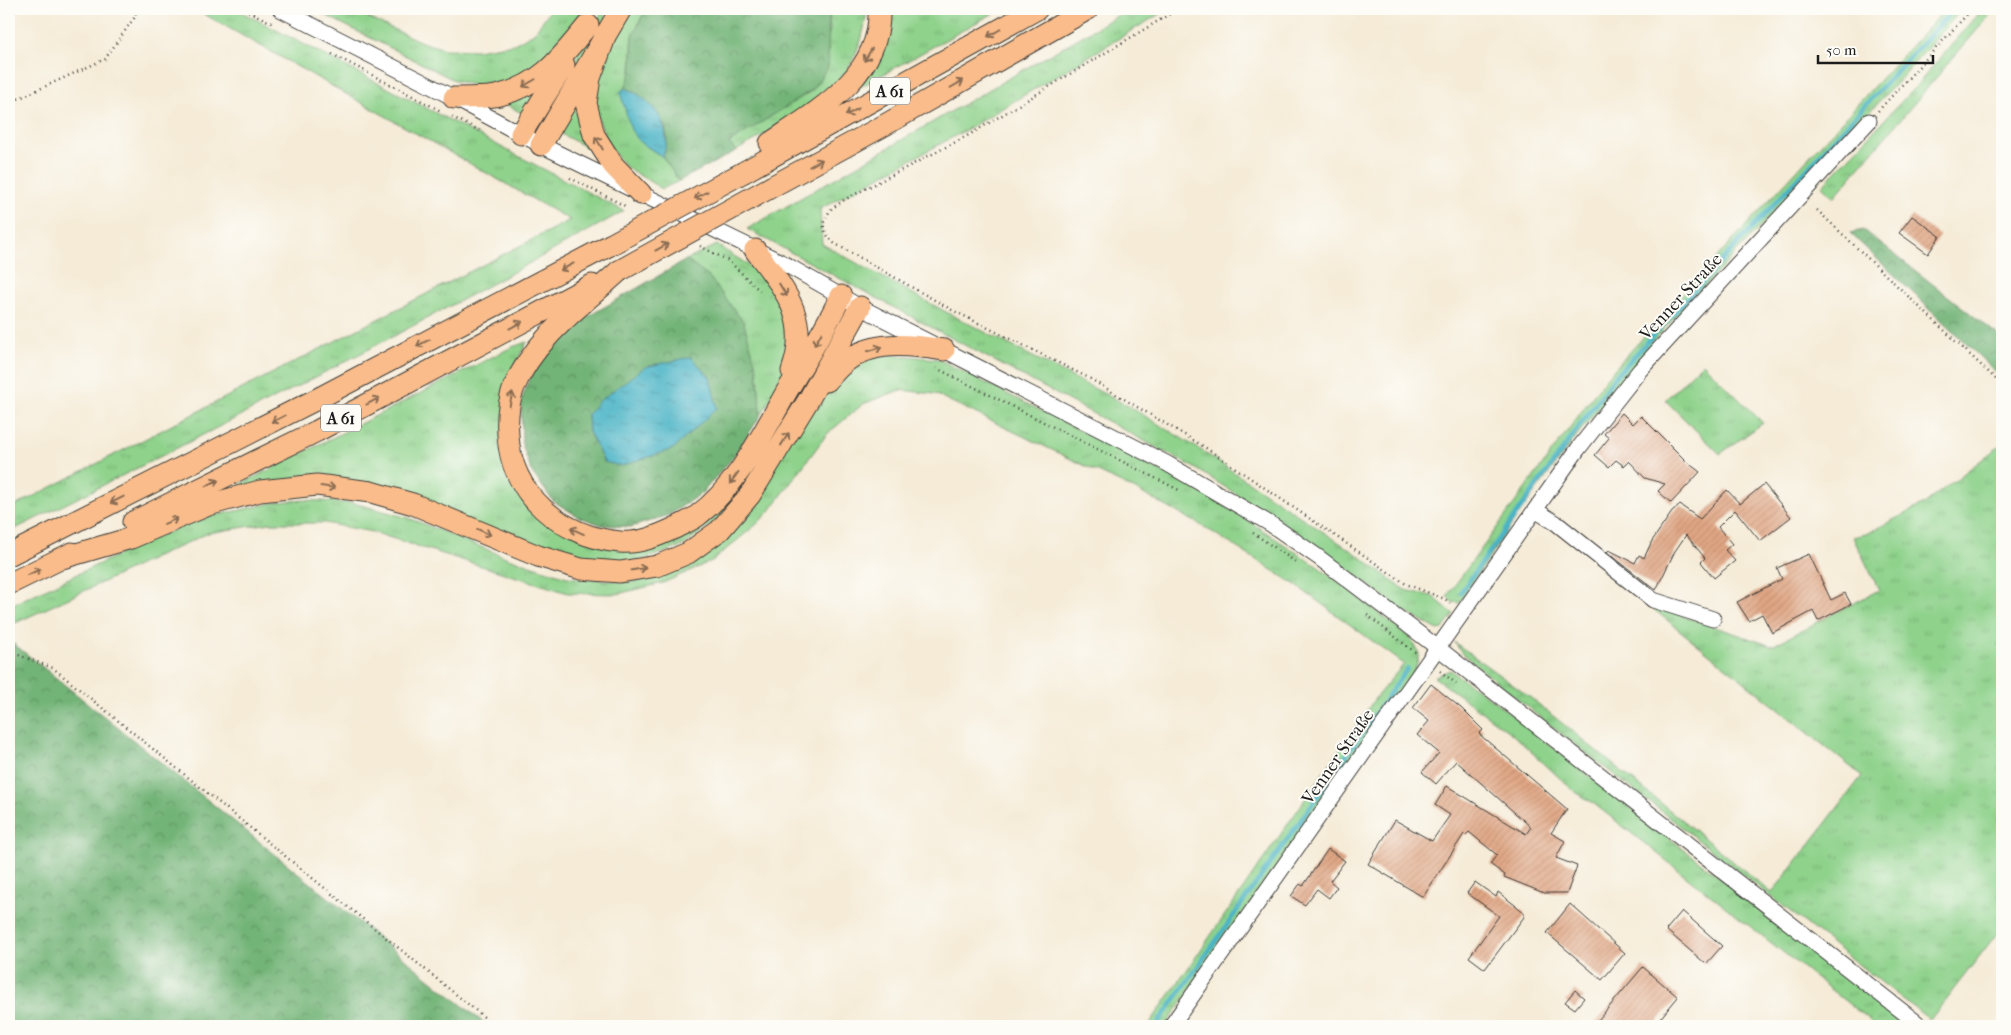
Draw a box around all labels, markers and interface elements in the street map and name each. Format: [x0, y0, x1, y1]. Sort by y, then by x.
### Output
one-way arrow [987, 28, 1002, 38]
scale bar [1818, 32, 1934, 64]
text: 50 m [1826, 41, 1857, 59]
one-way arrow [862, 48, 872, 62]
road number: A 61 [870, 78, 910, 104]
one-way arrow [950, 78, 964, 88]
one-way arrow [522, 79, 537, 88]
one-way arrow [845, 107, 860, 117]
one-way arrow [594, 137, 604, 151]
one-way arrow [808, 158, 823, 168]
one-way arrow [694, 191, 709, 200]
one-way arrow [654, 242, 669, 252]
street label: Venner Straße [1635, 249, 1727, 346]
one-way arrow [560, 263, 575, 272]
one-way arrow [778, 282, 788, 296]
one-way arrow [509, 320, 524, 330]
one-way arrow [813, 332, 823, 347]
one-way arrow [416, 338, 431, 348]
one-way arrow [866, 344, 882, 354]
one-way arrow [507, 391, 517, 407]
one-way arrow [365, 396, 380, 405]
road number: A 61 [321, 404, 361, 432]
one-way arrow [271, 415, 286, 424]
one-way arrow [780, 432, 790, 446]
one-way arrow [729, 471, 739, 485]
one-way arrow [205, 478, 220, 488]
one-way arrow [320, 482, 336, 492]
one-way arrow [110, 496, 125, 505]
one-way arrow [163, 515, 178, 525]
one-way arrow [570, 525, 585, 535]
one-way arrow [476, 528, 491, 538]
one-way arrow [630, 563, 646, 573]
one-way arrow [26, 566, 41, 576]
street label: Venner Straße [1297, 705, 1379, 809]

